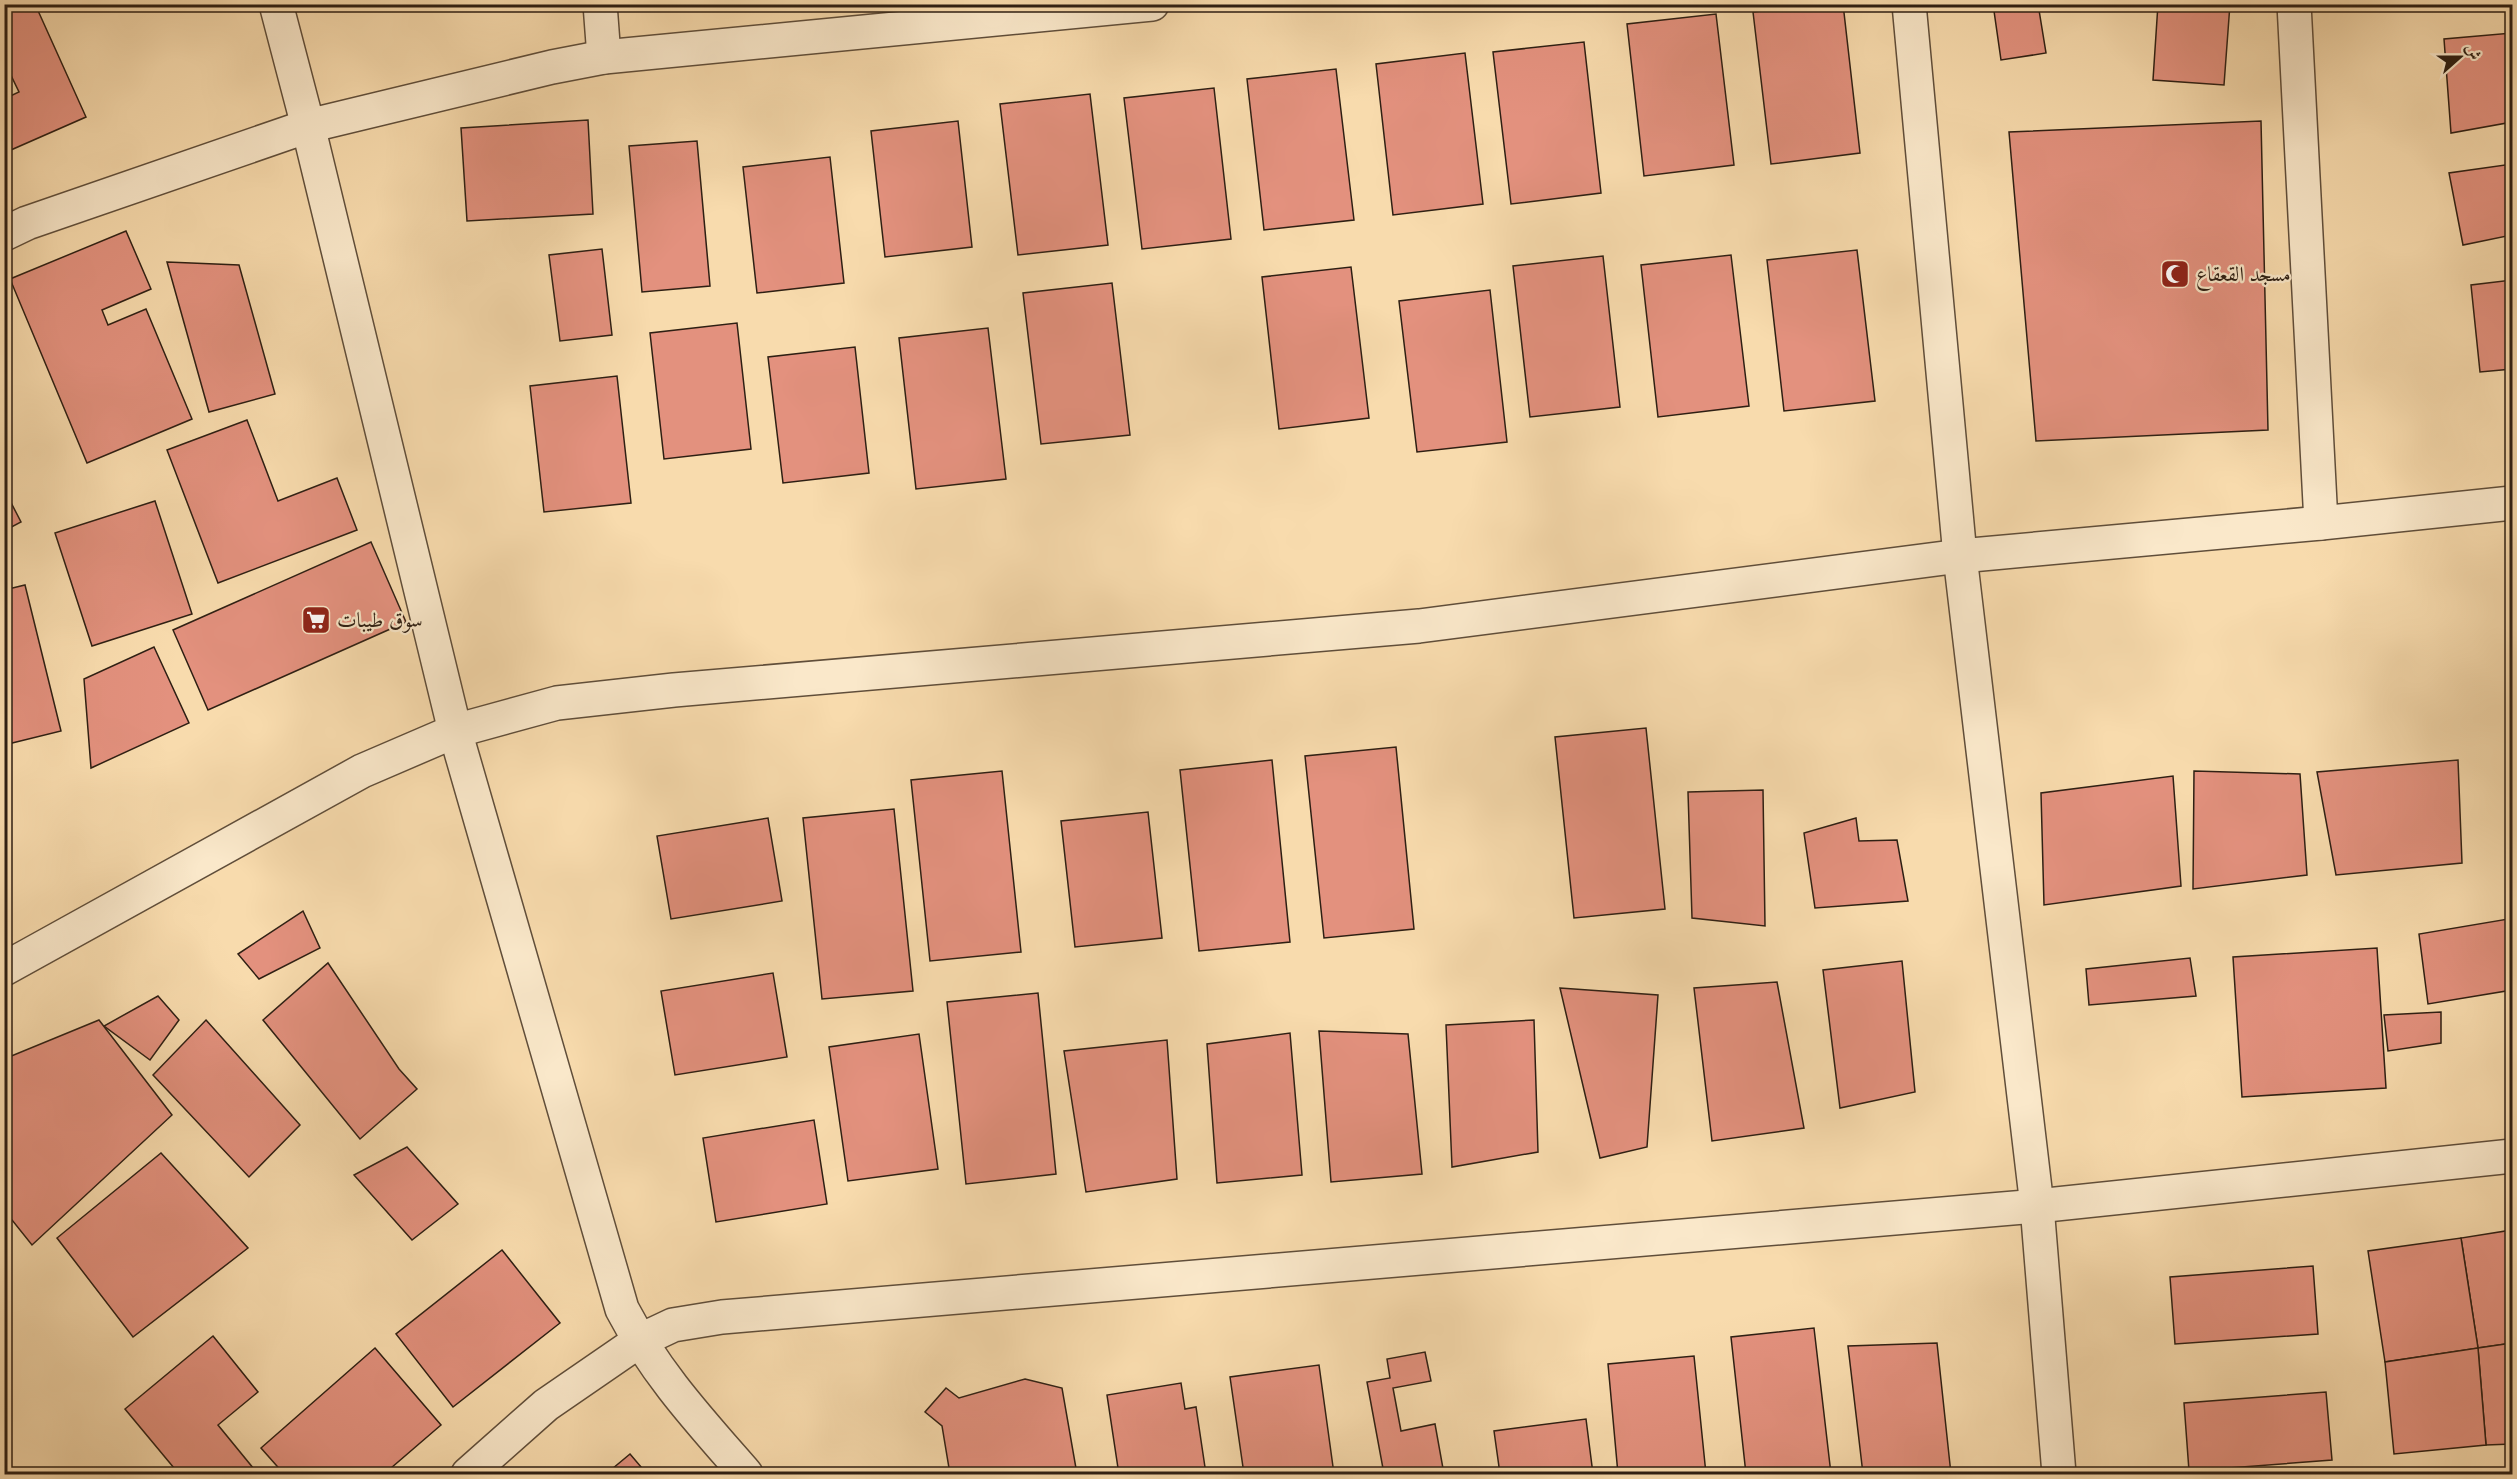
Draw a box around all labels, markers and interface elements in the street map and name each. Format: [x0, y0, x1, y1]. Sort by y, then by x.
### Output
north arrow [2430, 27, 2490, 87]
text: ش [2460, 41, 2486, 63]
mosque icon: مسجد القعقاع [2159, 258, 2191, 290]
place label: مسجد القعقاع [2196, 260, 2291, 292]
supermarket icon: سوق طيبات [300, 604, 332, 636]
place label: سوق طيبات [337, 606, 423, 635]

